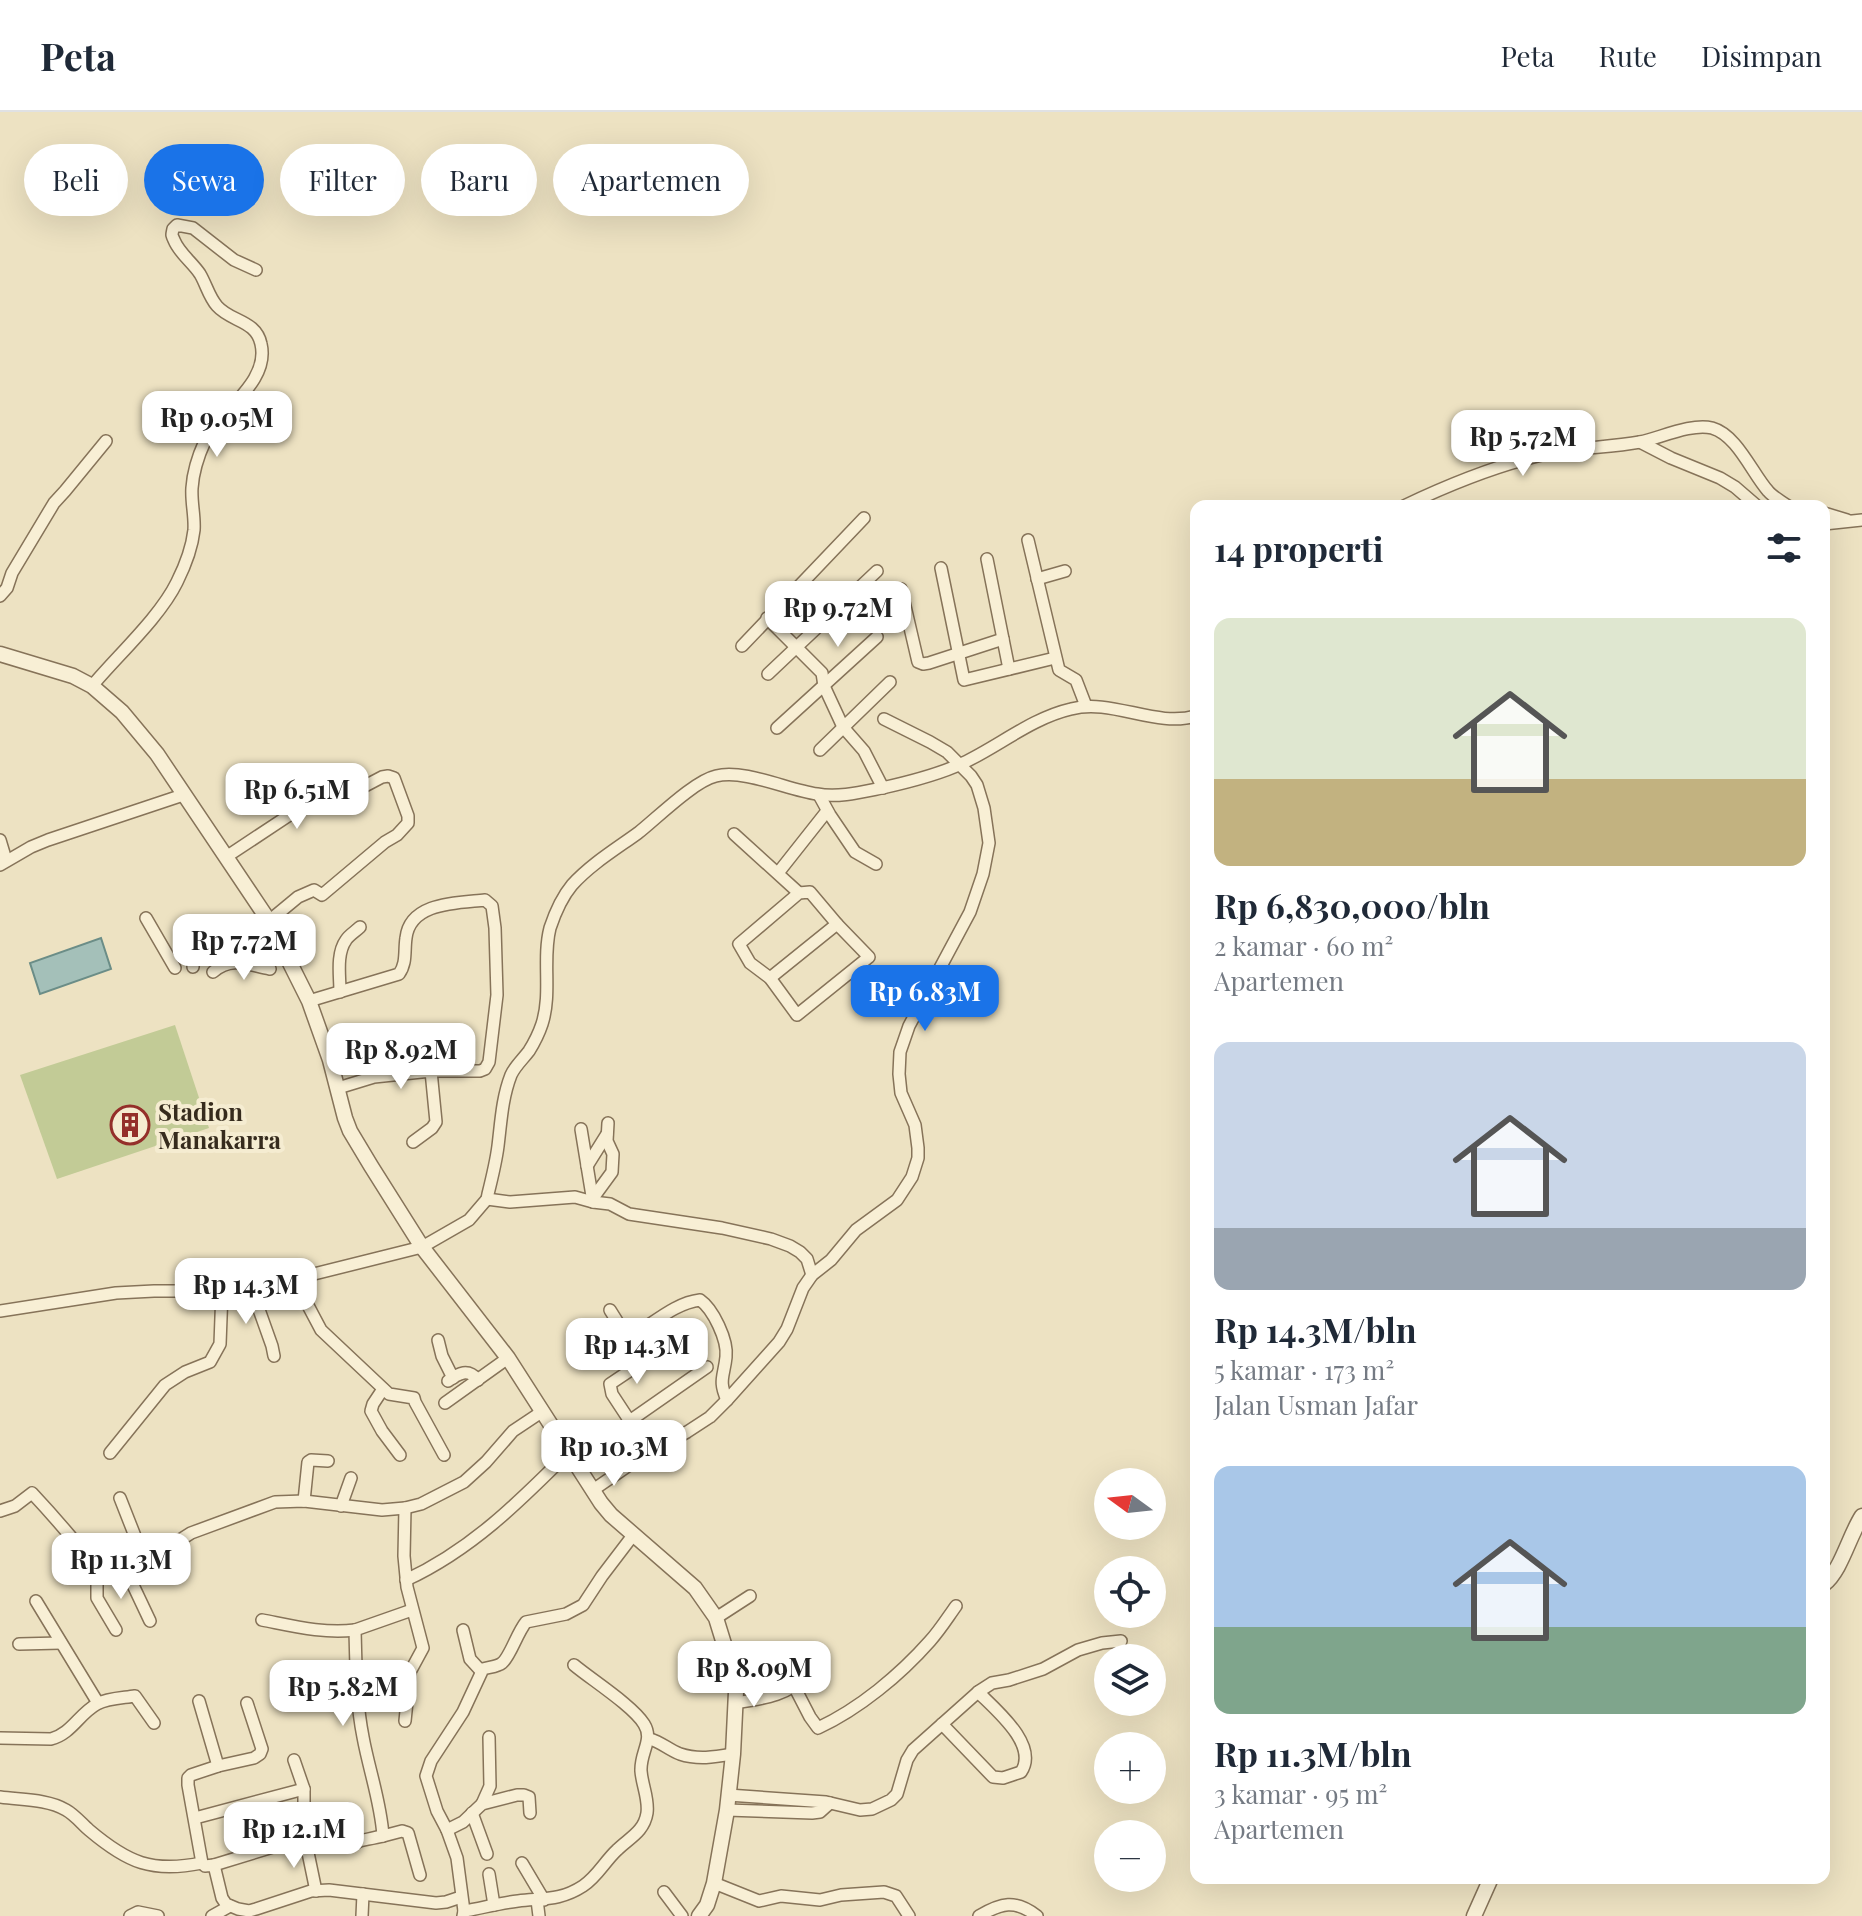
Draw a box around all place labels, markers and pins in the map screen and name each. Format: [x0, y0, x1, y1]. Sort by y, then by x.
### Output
pin: Rp 9.05M [134, 391, 300, 459]
pin: Rp 5.72M [1440, 410, 1606, 478]
pin: Rp 9.72M [755, 581, 921, 649]
pin: Rp 6.51M [214, 763, 380, 831]
pin: Rp 7.72M [161, 914, 327, 982]
pin: Rp 6.83M [842, 965, 1008, 1033]
pin: Rp 8.92M [318, 1023, 484, 1091]
place label: Stadion Manakarra [158, 1095, 281, 1155]
building icon: Stadion Manakarra [109, 1104, 151, 1146]
pin: Rp 14.3M [163, 1258, 329, 1326]
pin: Rp 14.3M [554, 1318, 720, 1386]
pin: Rp 10.3M [531, 1420, 697, 1488]
pin: Rp 11.3M [38, 1533, 204, 1601]
pin: Rp 8.09M [671, 1641, 837, 1709]
pin: Rp 5.82M [260, 1660, 426, 1728]
pin: Rp 12.1M [211, 1802, 377, 1870]

